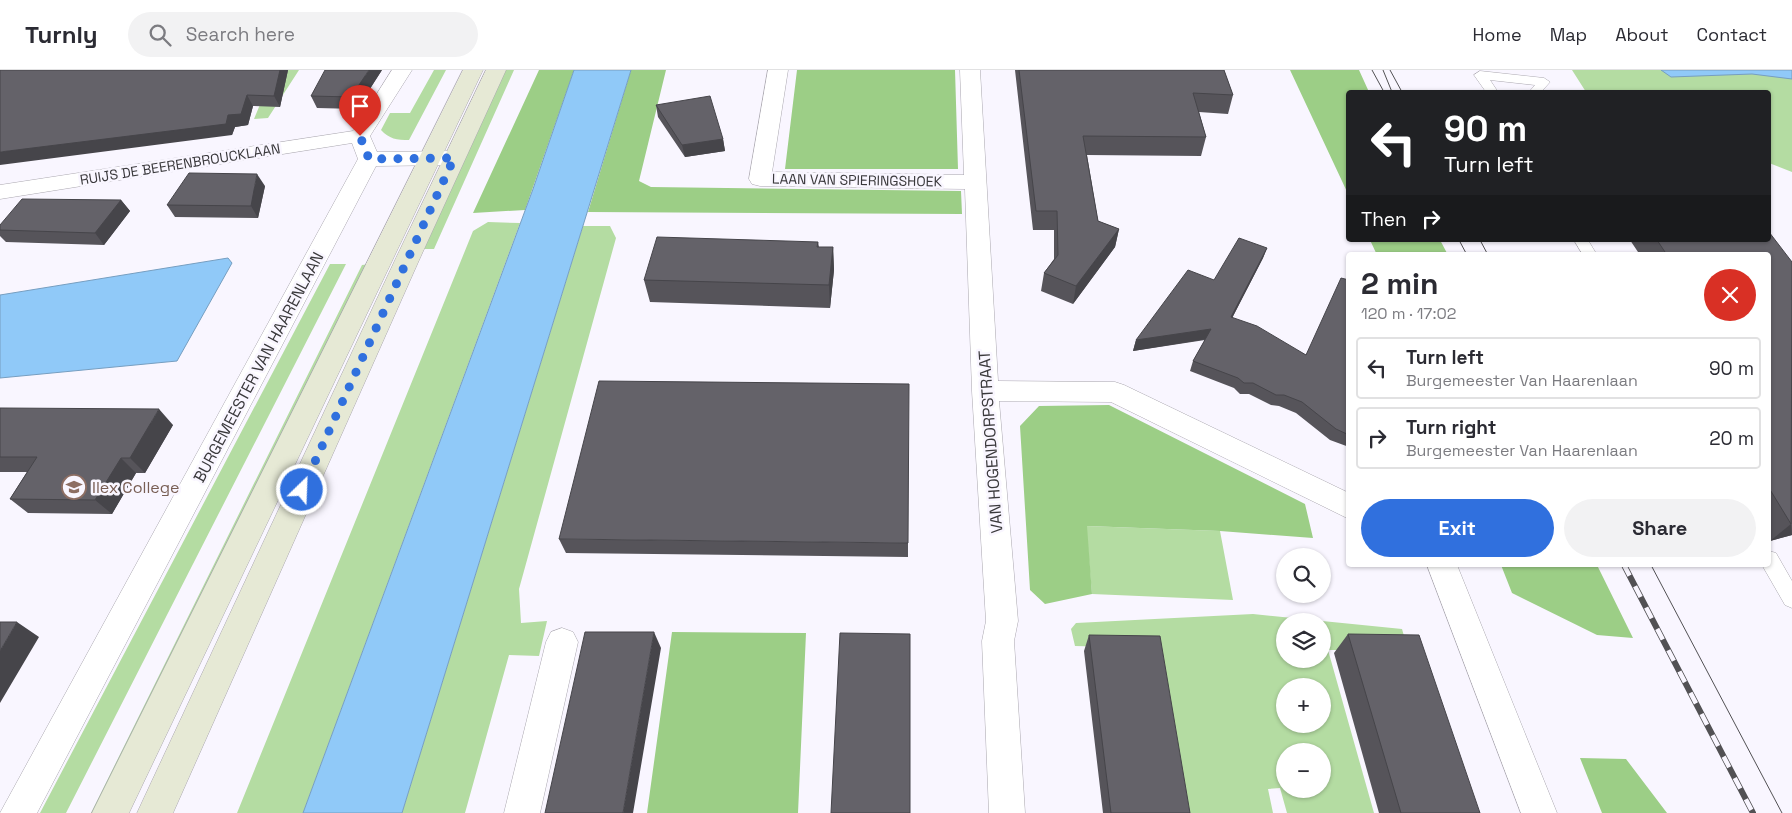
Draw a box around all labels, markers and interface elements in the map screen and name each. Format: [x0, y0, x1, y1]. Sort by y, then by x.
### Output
search box [128, 12, 478, 57]
text: Turnly [25, 19, 98, 50]
icon: search [146, 21, 174, 49]
text: Search here [186, 22, 295, 47]
text: Home [1473, 23, 1522, 46]
text: Map [1550, 23, 1587, 46]
text: About [1615, 23, 1669, 46]
text: Contact [1697, 23, 1767, 46]
pin [339, 85, 381, 136]
icon: arrive [346, 92, 374, 120]
text: 90 m [1444, 107, 1527, 151]
icon: left [1361, 110, 1426, 175]
street label: RUIJS DE BEERENBROUCKLAAN [78, 139, 282, 189]
text: Turn left [1444, 150, 1534, 178]
street label: LAAN VAN SPIERINGSHOEK [772, 170, 943, 190]
icon: right [1417, 205, 1445, 233]
text: Then [1361, 207, 1407, 232]
street label: BURGEMEESTER VAN HAARENLAAN [189, 248, 328, 486]
text: 2 min [1361, 264, 1439, 303]
button: close [1704, 269, 1756, 321]
text: 120 m · 17:02 [1361, 303, 1456, 324]
text: Turn left [1406, 345, 1484, 370]
street label: VAN HOGENDORPSTRAAT [974, 350, 1007, 534]
icon: left [1363, 354, 1391, 382]
text: 90 m [1709, 356, 1754, 381]
text: Burgemeester Van Haarenlaan [1406, 370, 1638, 391]
text: Turn right [1406, 415, 1496, 440]
icon: right [1363, 424, 1391, 452]
text: 20 m [1709, 426, 1754, 451]
text: Burgemeester Van Haarenlaan [1406, 440, 1638, 461]
position arrow [275, 463, 327, 515]
school or university icon: Ilex College [61, 474, 87, 500]
place label: Ilex College [92, 477, 180, 498]
button: Exit [1361, 499, 1554, 557]
button: Share [1564, 499, 1756, 557]
map controls [1276, 548, 1331, 798]
button: search [1276, 548, 1331, 603]
button: layers [1276, 613, 1331, 668]
button: + [1276, 678, 1331, 733]
button: − [1276, 743, 1331, 798]

